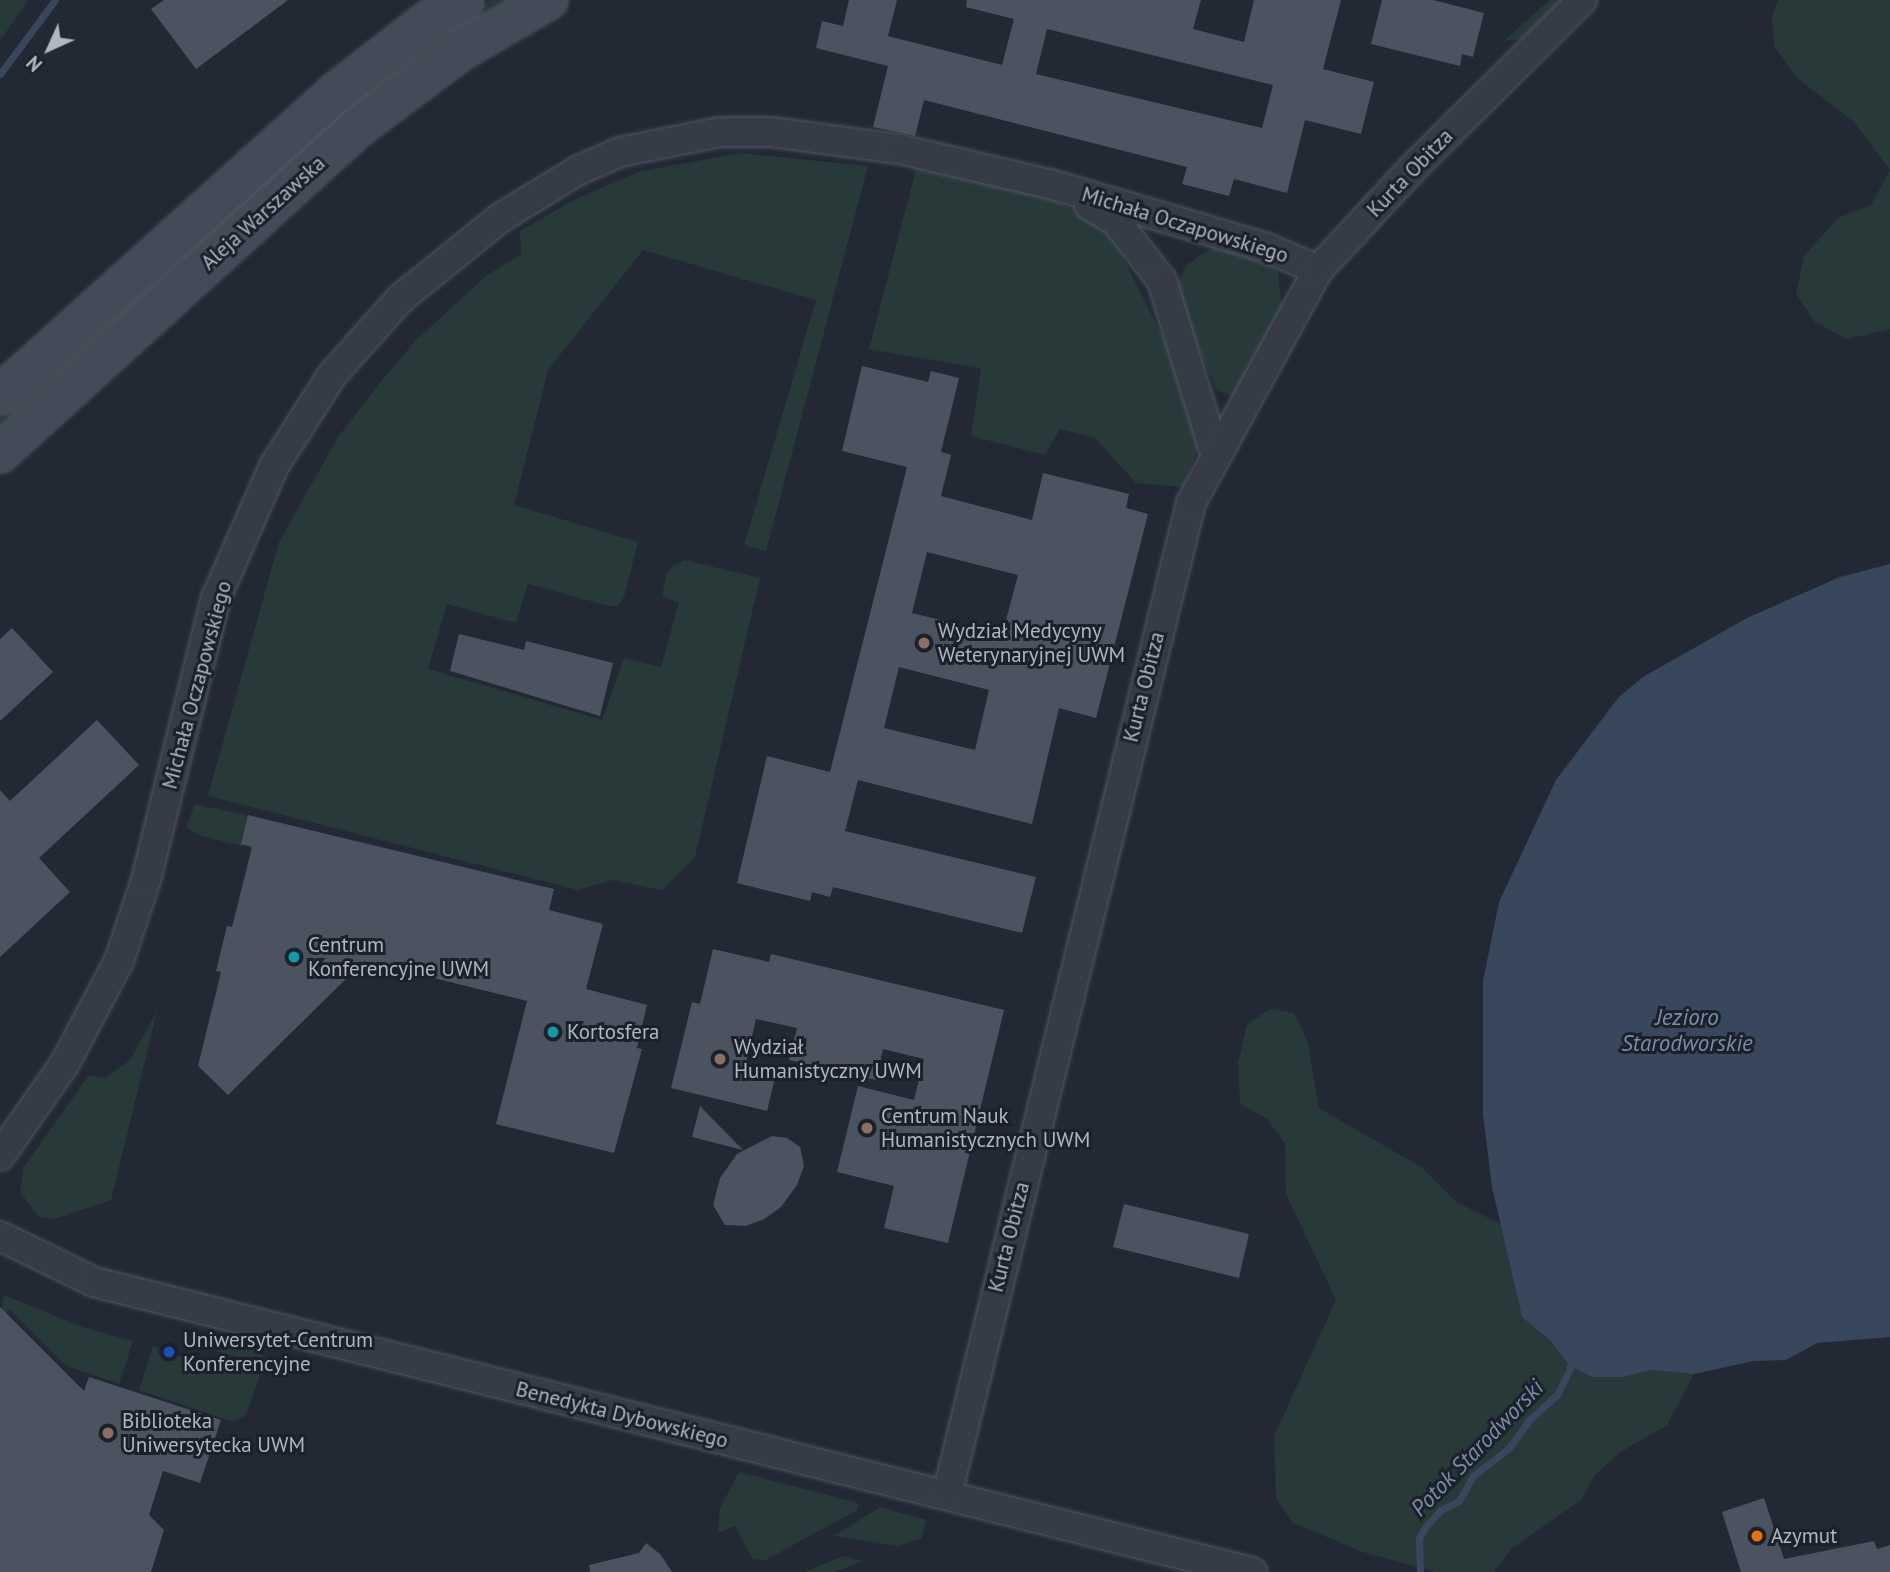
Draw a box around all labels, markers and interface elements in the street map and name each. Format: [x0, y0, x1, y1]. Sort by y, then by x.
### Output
north arrow [14, 14, 84, 84]
text: N [21, 51, 47, 77]
street label: Kurta Obitza [1362, 124, 1458, 222]
street label: Aleja Warszawska [196, 151, 330, 275]
street label: Michała Oczapowskiego [1079, 182, 1291, 268]
street label: Michała Oczapowskiego [157, 578, 237, 792]
place label: Wydział Medycyny Weterynaryjnej UWM [938, 618, 1125, 668]
street label: Kurta Obitza [1118, 629, 1170, 745]
marker: Wydział Medycyny Weterynaryjnej UWM [916, 635, 932, 651]
place label: Centrum Konferencyjne UWM [308, 932, 489, 982]
marker: Centrum Konferencyjne UWM [286, 949, 302, 965]
water label: Jezioro Starodworskie [1621, 1003, 1753, 1057]
place label: Kortosfera [567, 1019, 660, 1045]
marker: Kortosfera [545, 1024, 561, 1040]
place label: Wydział Humanistyczny UWM [734, 1034, 923, 1084]
marker: Wydział Humanistyczny UWM [712, 1051, 728, 1067]
place label: Centrum Nauk Humanistycznych UWM [881, 1103, 1090, 1153]
marker: Centrum Nauk Humanistycznych UWM [859, 1120, 875, 1136]
street label: Kurta Obitza [983, 1179, 1035, 1295]
place label: Uniwersytet-Centrum Konferencyjne [183, 1327, 373, 1377]
marker: Uniwersytet-Centrum Konferencyjne [161, 1344, 177, 1360]
water label: Potok Starodworski [1405, 1374, 1549, 1522]
street label: Benedykta Dybowskiego [513, 1376, 731, 1454]
place label: Biblioteka Uniwersytecka UWM [122, 1408, 305, 1458]
marker: Biblioteka Uniwersytecka UWM [100, 1425, 116, 1441]
place label: Azymut [1771, 1523, 1837, 1549]
marker: Azymut [1749, 1528, 1765, 1544]

